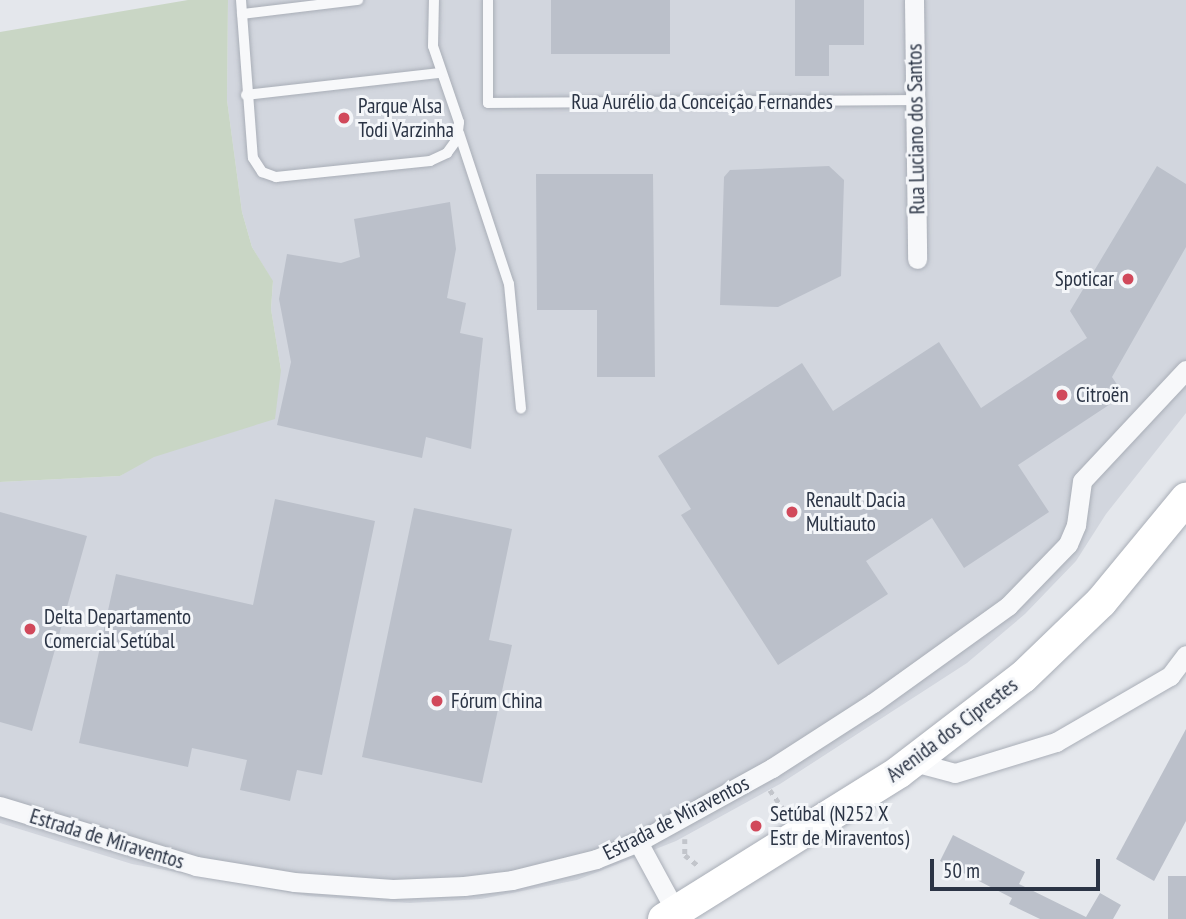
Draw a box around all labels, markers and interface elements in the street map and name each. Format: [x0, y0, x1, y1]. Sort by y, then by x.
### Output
street label: Rua Luciano dos Santos [902, 43, 930, 215]
street label: Rua Aurélio da Conceição Fernandes [571, 89, 833, 115]
place label: Parque Alsa Todi Varzinha [358, 93, 454, 143]
marker: Parque Alsa Todi Varzinha [336, 110, 352, 126]
place label: Spoticar [1055, 266, 1114, 292]
marker: Spoticar [1120, 271, 1136, 287]
place label: Citroën [1076, 382, 1129, 408]
marker: Citroën [1054, 387, 1070, 403]
place label: Renault Dacia Multiauto [806, 487, 906, 537]
marker: Renault Dacia Multiauto [784, 504, 800, 520]
place label: Delta Departamento Comercial Setúbal [44, 604, 191, 654]
marker: Delta Departamento Comercial Setúbal [22, 621, 38, 637]
street label: Avenida dos Ciprestes [881, 672, 1023, 788]
place label: Fórum China [451, 688, 543, 714]
marker: Fórum China [429, 693, 445, 709]
street label: Estrada de Miraventos [599, 770, 753, 866]
place label: Setúbal (N252 X Estr de Miraventos) [770, 801, 909, 851]
street label: Estrada de Miraventos [27, 804, 187, 874]
marker: Setúbal (N252 X Estr de Miraventos) [748, 818, 764, 834]
scale bar [934, 846, 1104, 890]
text: 50 m [943, 857, 980, 884]

